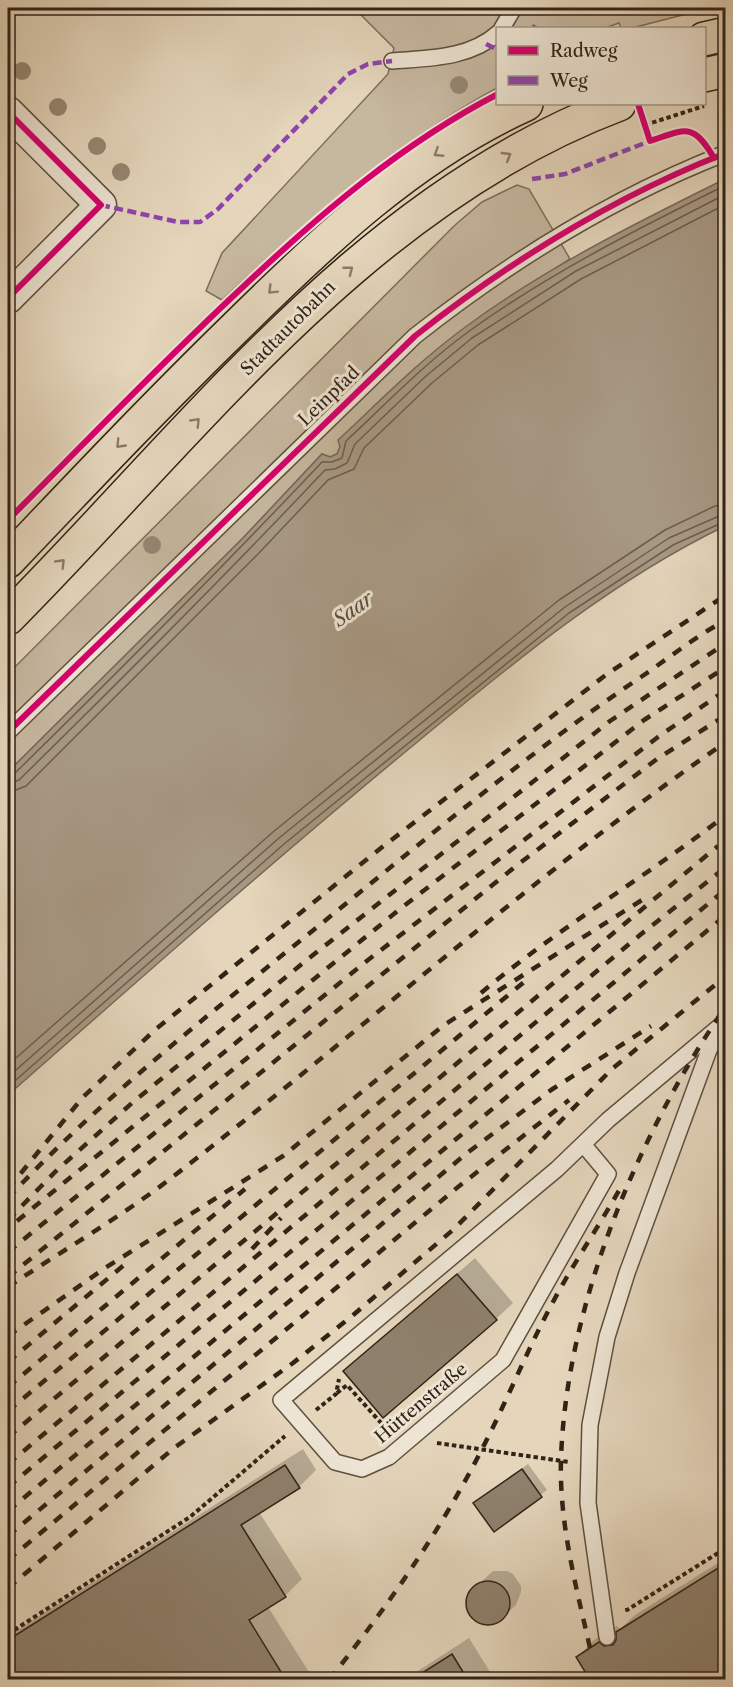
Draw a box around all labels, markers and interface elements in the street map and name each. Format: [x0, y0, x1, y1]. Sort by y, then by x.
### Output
legend [496, 27, 706, 105]
text: Radweg [550, 40, 618, 62]
text: Weg [549, 70, 588, 92]
one-way arrow [434, 146, 445, 157]
one-way arrow [501, 152, 511, 163]
one-way arrow [342, 266, 353, 277]
street label: Stadtautobahn [236, 276, 340, 380]
one-way arrow [269, 283, 280, 294]
street label: Leinpfad [294, 361, 364, 431]
one-way arrow [189, 418, 200, 428]
one-way arrow [117, 437, 128, 448]
one-way arrow [54, 559, 65, 569]
water label: Saar [327, 585, 379, 632]
street label: Hüttenstraße [370, 1358, 472, 1448]

